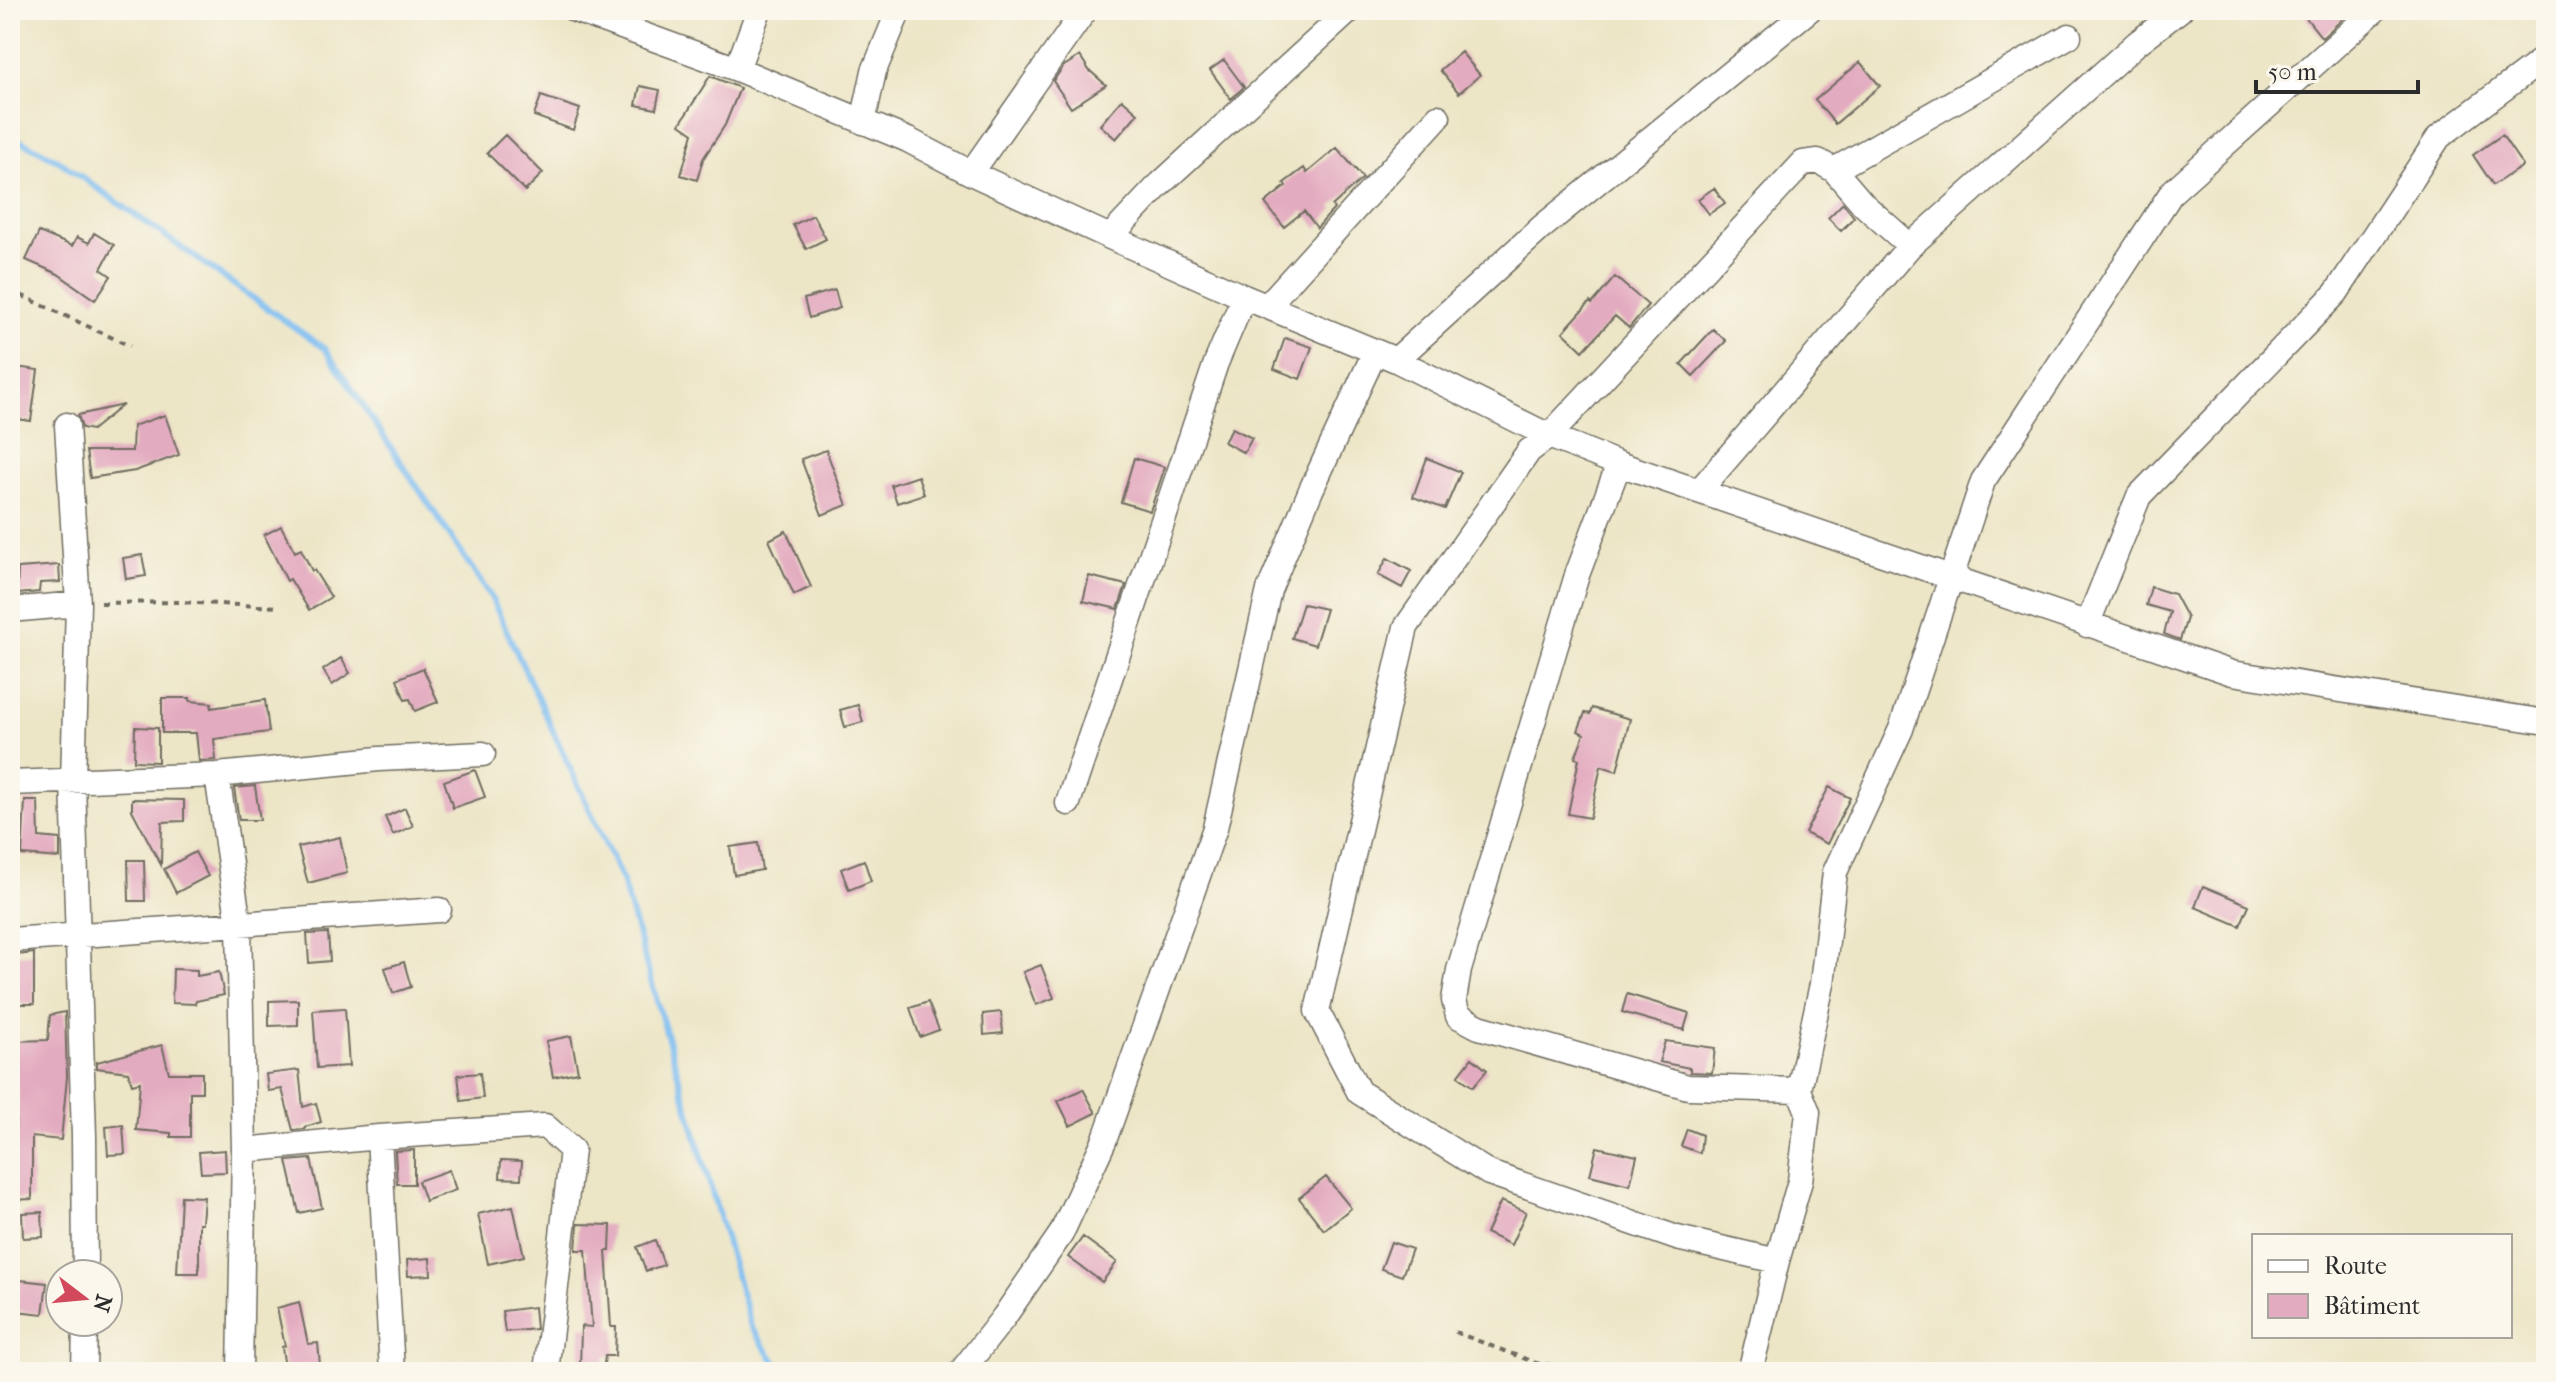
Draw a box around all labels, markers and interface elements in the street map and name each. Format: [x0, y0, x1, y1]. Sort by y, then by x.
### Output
scale bar [2256, 44, 2418, 94]
text: 50 m [2268, 58, 2317, 86]
legend [2252, 1234, 2512, 1338]
text: Route [2324, 1252, 2387, 1280]
north arrow [44, 1258, 124, 1338]
text: N [87, 1292, 117, 1315]
text: Bâtiment [2324, 1292, 2421, 1320]

